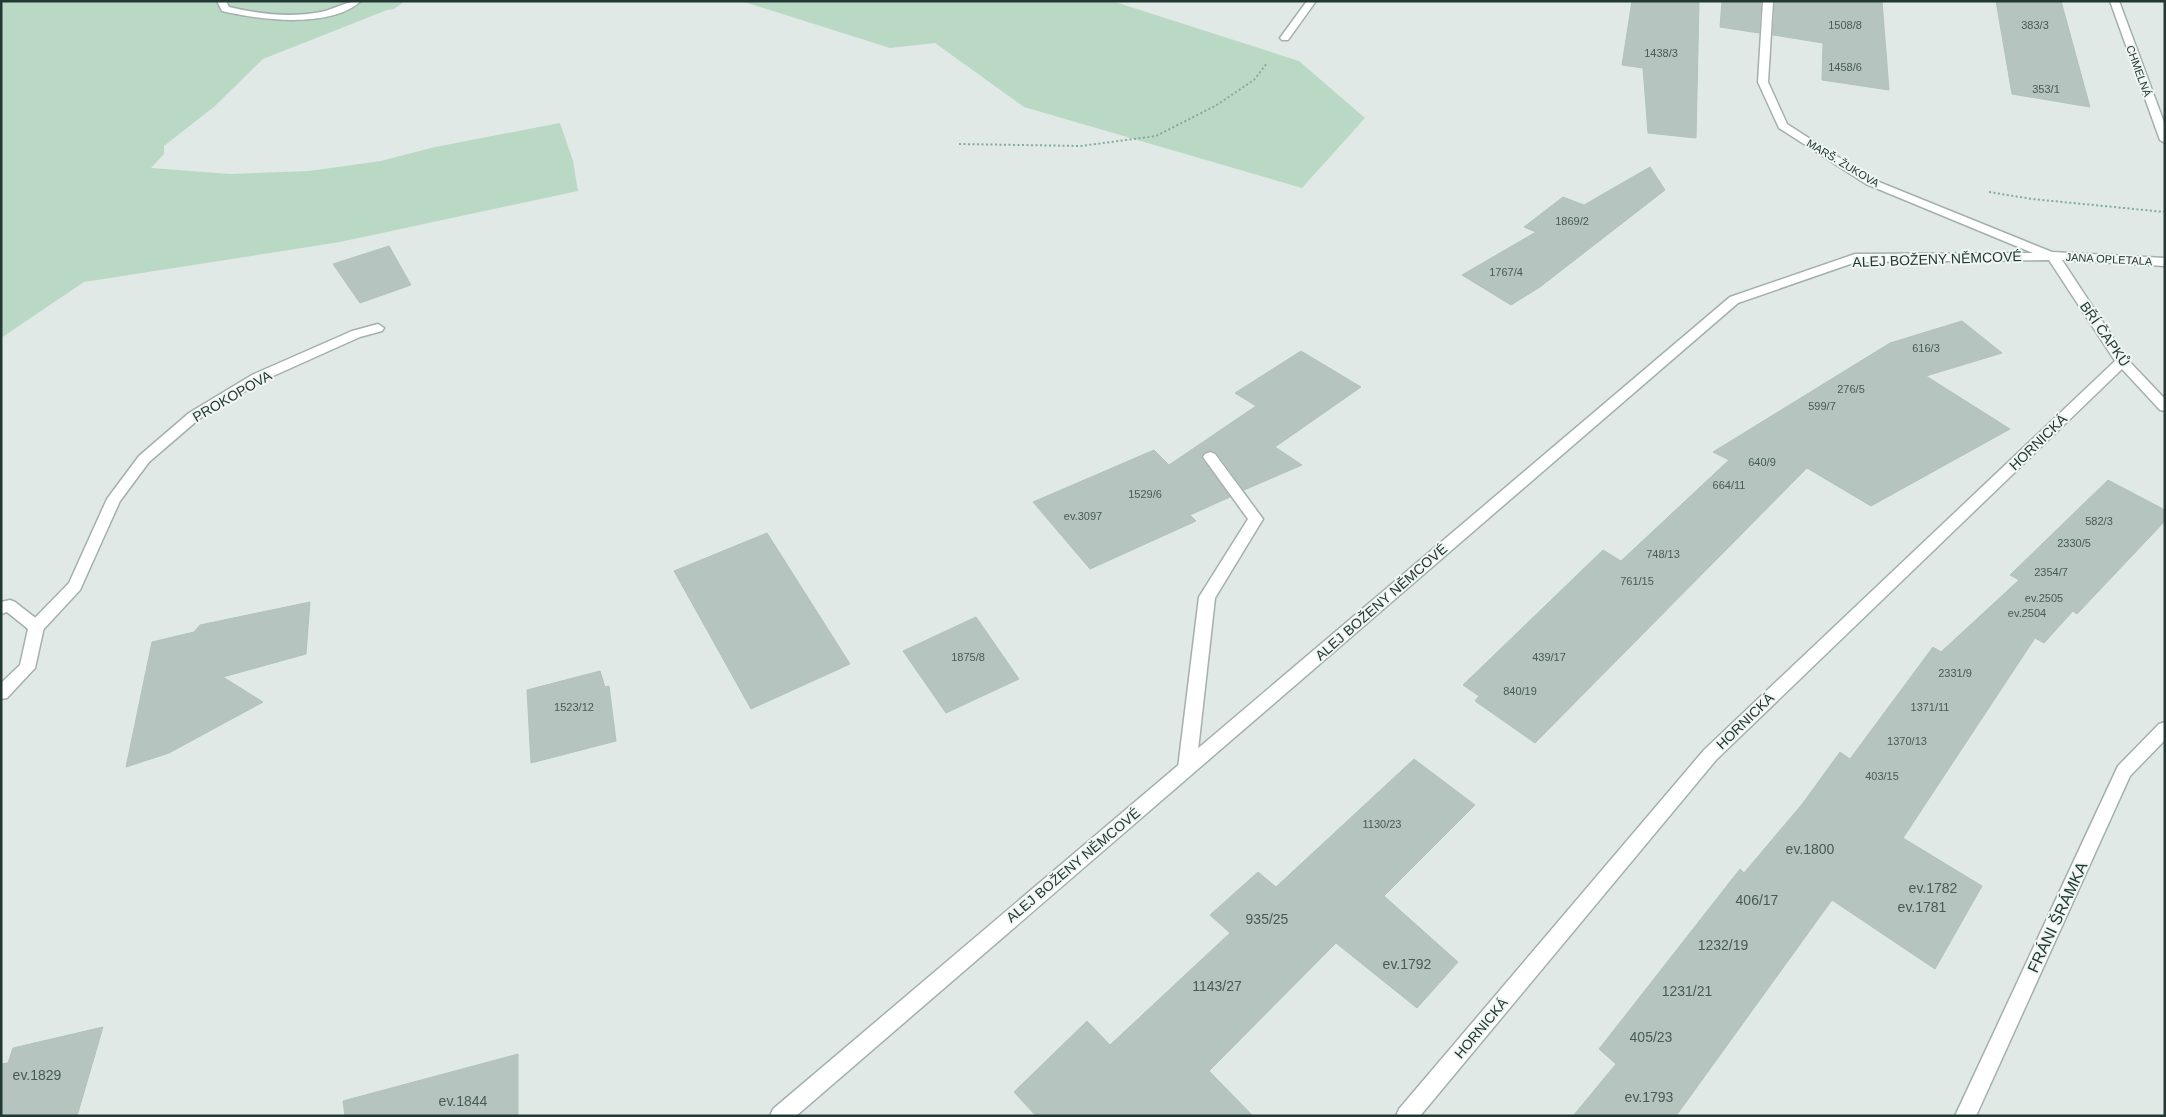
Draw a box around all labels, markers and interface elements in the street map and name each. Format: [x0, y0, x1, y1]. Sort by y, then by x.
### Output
house number: 1508/8 [1828, 19, 1862, 31]
house number: 383/3 [2021, 19, 2049, 31]
street label: CHMELNÁ [2124, 44, 2154, 99]
house number: 1438/3 [1644, 47, 1678, 59]
house number: 1458/6 [1828, 61, 1862, 73]
house number: 353/1 [2032, 83, 2060, 95]
street label: MARŠ. ŽUKOVA [1805, 137, 1882, 190]
house number: 1869/2 [1555, 215, 1589, 227]
street label: ALEJ BOŽENY NĚMCOVÉ [1852, 248, 2022, 270]
street label: JANA OPLETALA [2065, 251, 2153, 267]
house number: 1767/4 [1489, 266, 1523, 278]
street label: BŘÍ ČAPKŮ [2077, 298, 2134, 369]
house number: 616/3 [1912, 342, 1940, 354]
street label: PROKOPOVA [190, 367, 275, 425]
house number: 276/5 [1837, 383, 1865, 395]
house number: 599/7 [1808, 400, 1836, 412]
street label: HORNICKÁ [2006, 410, 2071, 473]
house number: 640/9 [1748, 456, 1776, 468]
house number: 664/11 [1713, 479, 1745, 491]
house number: 1529/6 [1128, 488, 1162, 500]
house number: ev.3097 [1064, 510, 1102, 522]
house number: 582/3 [2085, 515, 2113, 527]
house number: 2330/5 [2057, 537, 2091, 549]
street label: ALEJ BOŽENY NĚMCOVÉ [1312, 540, 1450, 664]
house number: 748/13 [1646, 548, 1680, 560]
house number: 2354/7 [2034, 566, 2068, 578]
house number: 761/15 [1620, 575, 1654, 587]
house number: ev.2505 [2025, 592, 2063, 604]
house number: ev.2504 [2008, 607, 2046, 619]
house number: 1875/8 [951, 651, 985, 663]
house number: 439/17 [1532, 651, 1566, 663]
house number: 2331/9 [1938, 667, 1972, 679]
house number: 840/19 [1503, 685, 1537, 697]
street label: HORNICKÁ [1713, 689, 1778, 752]
house number: 1523/12 [554, 701, 594, 713]
house number: 1371/11 [1911, 701, 1949, 713]
house number: 1370/13 [1887, 735, 1927, 747]
house number: 403/15 [1865, 770, 1899, 782]
street label: ALEJ BOŽENY NĚMCOVÉ [1003, 804, 1143, 926]
house number: 1130/23 [1363, 818, 1401, 830]
house number: ev.1800 [1786, 841, 1835, 857]
street label: FRÁNI ŠRÁMKA [2023, 859, 2091, 975]
house number: ev.1782 [1909, 880, 1958, 896]
house number: 406/17 [1736, 892, 1779, 908]
house number: ev.1781 [1898, 899, 1947, 915]
house number: 935/25 [1246, 911, 1289, 927]
house number: 1232/19 [1698, 937, 1749, 953]
house number: ev.1792 [1383, 956, 1432, 972]
house number: 1143/27 [1192, 978, 1242, 994]
house number: 1231/21 [1662, 983, 1713, 999]
street label: HORNICKÁ [1451, 994, 1511, 1061]
house number: 405/23 [1630, 1029, 1673, 1045]
house number: ev.1829 [13, 1067, 62, 1083]
house number: ev.1793 [1625, 1089, 1674, 1105]
house number: ev.1844 [439, 1093, 488, 1109]

